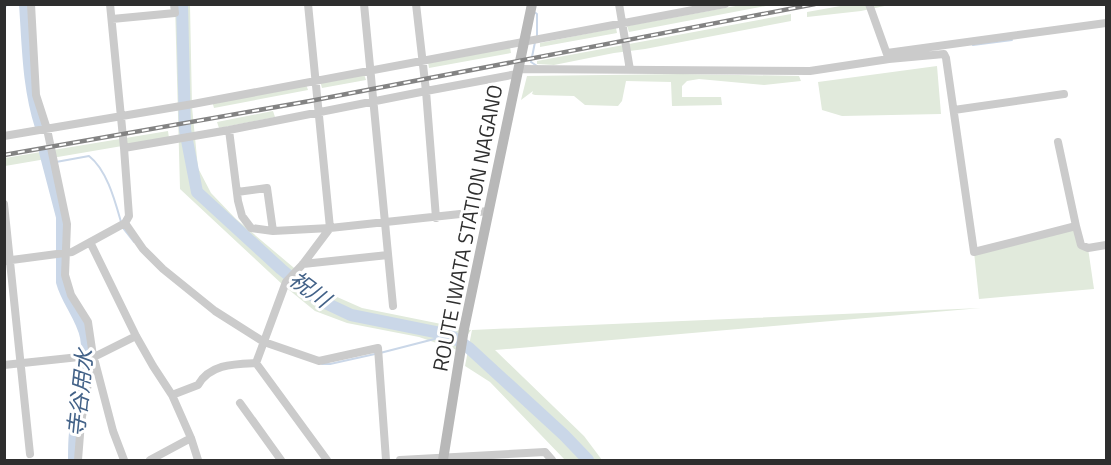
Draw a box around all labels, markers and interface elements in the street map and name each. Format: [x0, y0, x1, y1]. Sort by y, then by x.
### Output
street label: ROUTE IWATA STATION NAGANO [423, 82, 511, 374]
water label: 祝川 [282, 262, 339, 317]
water label: 寺谷用水 [58, 345, 102, 439]

